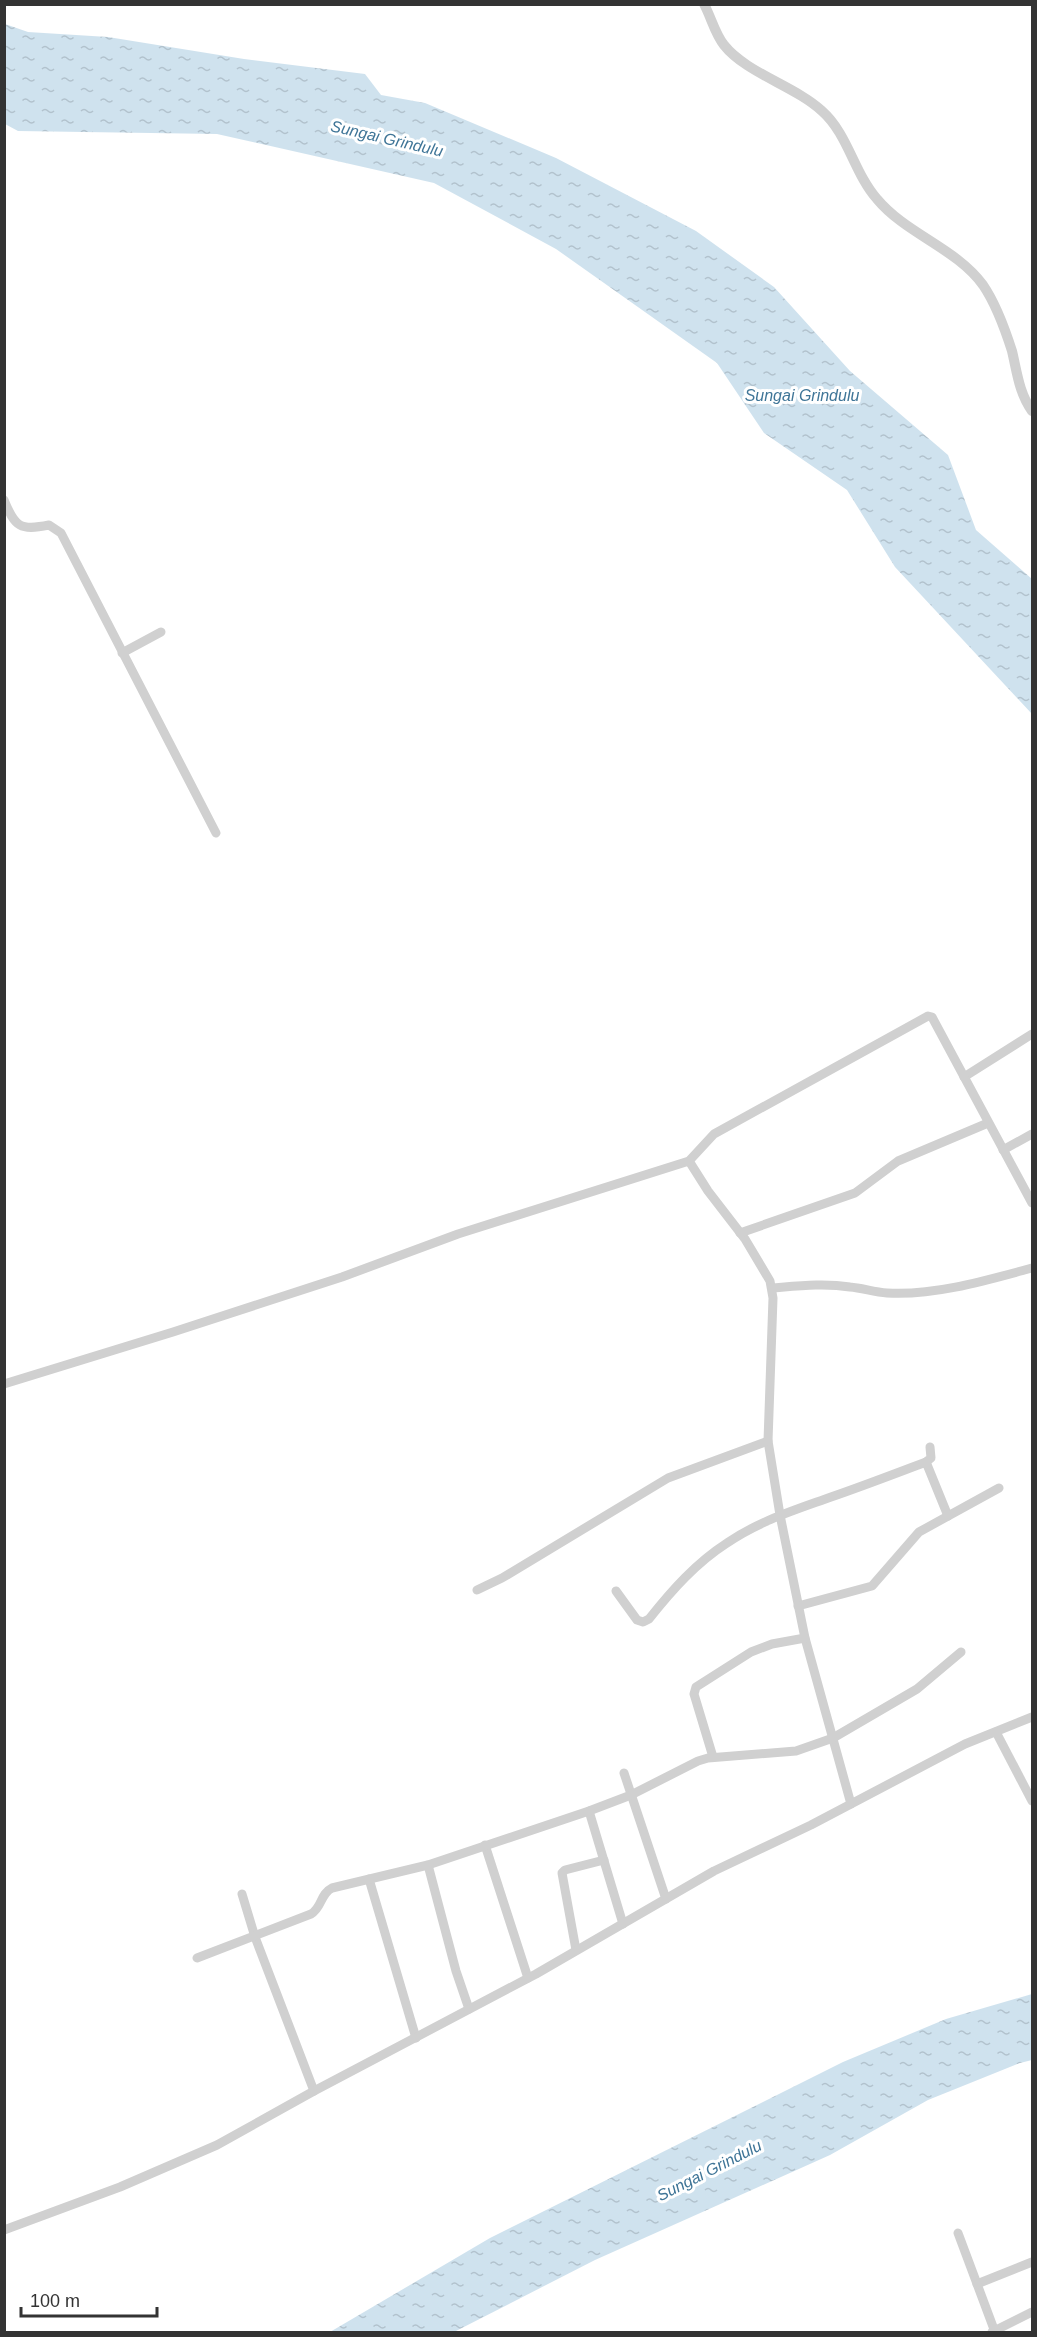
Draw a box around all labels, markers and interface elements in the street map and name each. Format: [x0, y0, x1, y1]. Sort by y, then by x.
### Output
water label: Sungai Grindulu [329, 117, 445, 160]
water label: Sungai Grindulu [745, 387, 859, 404]
water label: Sungai Grindulu [654, 2137, 764, 2204]
scale bar [21, 2280, 158, 2318]
text: 100 m [30, 2291, 80, 2311]

